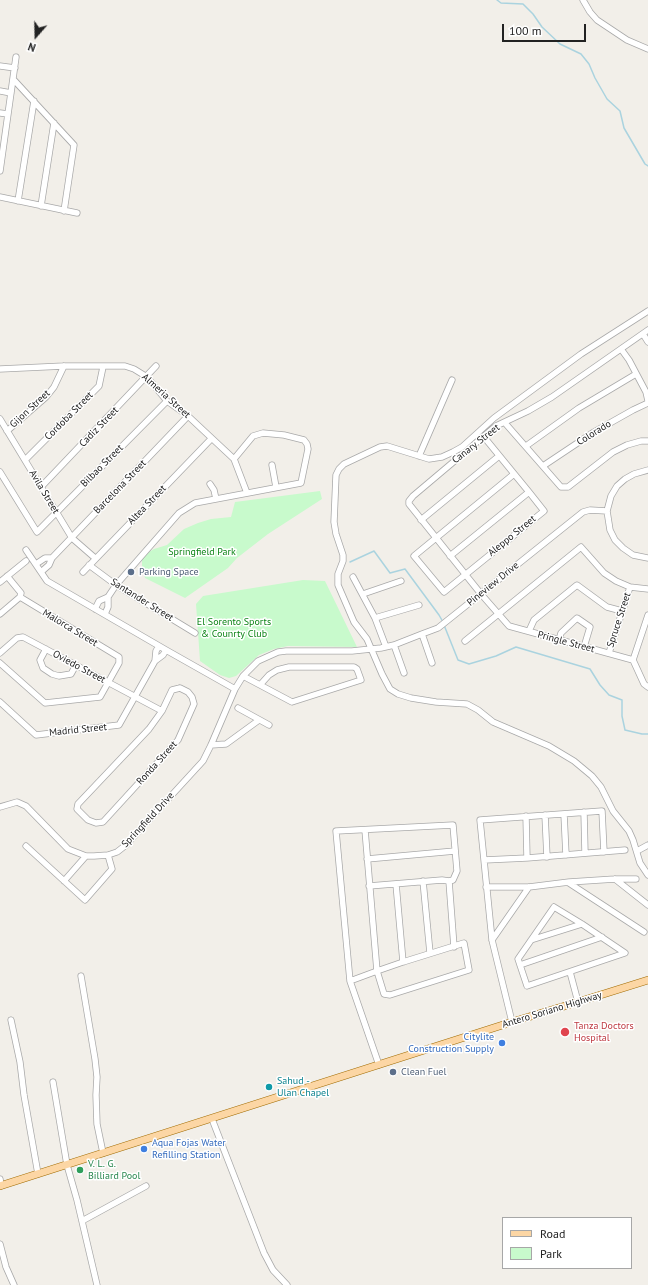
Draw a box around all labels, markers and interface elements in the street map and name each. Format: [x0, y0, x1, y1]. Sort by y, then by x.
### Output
north arrow [16, 16, 56, 56]
scale bar [504, 16, 588, 42]
text: 100 m [509, 23, 542, 38]
text: N [26, 39, 38, 55]
street label: Almeria Street [139, 371, 193, 421]
street label: Gijon Street [7, 387, 53, 431]
street label: Cordoba Street [42, 389, 96, 443]
street label: Cadiz Street [77, 404, 121, 450]
street label: Colorado [575, 418, 613, 448]
street label: Canary Street [450, 422, 502, 466]
street label: Bilbao Street [78, 442, 126, 490]
street label: Barcelona Street [91, 457, 149, 517]
street label: Avila Street [26, 468, 62, 516]
street label: Altea Street [125, 483, 169, 527]
street label: Aleppo Street [486, 513, 538, 559]
park label: Springfield Park [168, 546, 236, 558]
street label: Pineview Drive [465, 559, 521, 609]
place label: Parking Space [139, 566, 199, 578]
marker: Parking Space [126, 567, 136, 577]
street label: Santander Street [108, 576, 176, 624]
street label: Spruce Street [604, 591, 634, 649]
street label: Malorca Street [40, 607, 100, 649]
park label: El Sorento Sports & Counrty Club [197, 616, 271, 640]
street label: Pringle Street [536, 629, 596, 655]
street label: Oviedo Street [50, 648, 108, 686]
street label: Madrid Street [49, 721, 107, 739]
street label: Ronda Street [134, 739, 180, 787]
street label: Springfield Drive [119, 790, 177, 850]
street label: Antero Soriano Highway [501, 989, 603, 1031]
place label: Tanza Doctors Hospital [574, 1020, 634, 1044]
marker: Tanza Doctors Hospital [559, 1026, 571, 1038]
place label: Citylite Construction Supply [408, 1031, 494, 1054]
marker: Citylite Construction Supply [497, 1038, 507, 1048]
place label: Clean Fuel [401, 1066, 446, 1078]
marker: Clean Fuel [388, 1067, 398, 1077]
place label: Sahud - Ulan Chapel [277, 1075, 329, 1098]
marker: Sahud - Ulan Chapel [264, 1082, 274, 1092]
place label: Aqua Fojas Water Refilling Station [152, 1137, 226, 1160]
marker: Aqua Fojas Water Refilling Station [139, 1144, 149, 1154]
place label: V. L. G. Billiard Pool [88, 1158, 140, 1182]
marker: V. L. G. Billiard Pool [75, 1165, 85, 1175]
legend [502, 1217, 632, 1269]
text: Road [540, 1226, 565, 1241]
text: Park [540, 1246, 562, 1261]

